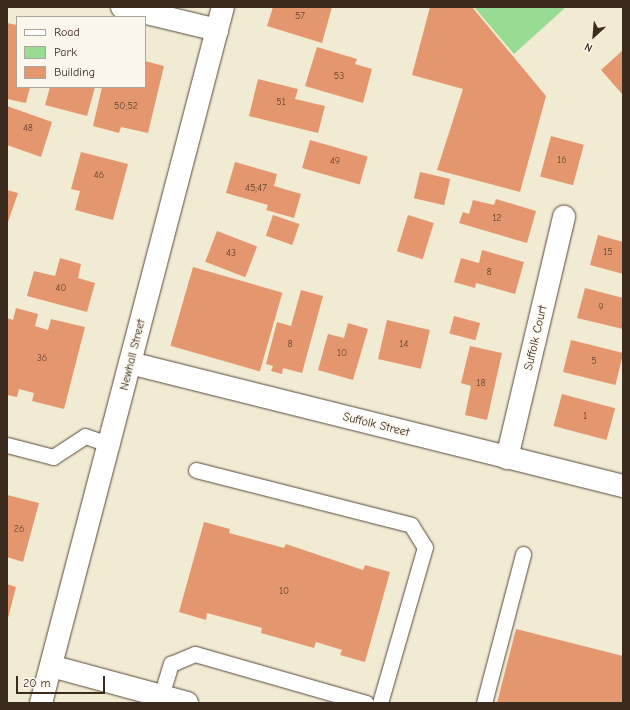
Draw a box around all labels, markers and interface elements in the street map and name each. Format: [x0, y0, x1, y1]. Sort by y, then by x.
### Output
house number: 57 [295, 11, 305, 23]
legend [16, 16, 146, 88]
north arrow [574, 16, 614, 56]
text: Road [54, 25, 80, 39]
text: N [582, 40, 595, 55]
text: Park [54, 45, 77, 59]
text: Building [54, 65, 95, 79]
house number: 53 [334, 71, 344, 83]
house number: 51 [276, 97, 286, 109]
house number: 50;52 [114, 101, 138, 113]
house number: 48 [23, 123, 33, 135]
house number: 16 [557, 155, 567, 167]
house number: 49 [330, 156, 340, 168]
house number: 46 [94, 170, 104, 182]
house number: 45;47 [245, 183, 267, 195]
house number: 12 [492, 213, 502, 225]
house number: 15 [603, 247, 613, 259]
house number: 43 [226, 248, 236, 260]
house number: 8 [486, 267, 492, 279]
house number: 40 [56, 283, 66, 295]
house number: 9 [598, 302, 604, 314]
street label: Suffolk Court [522, 304, 550, 372]
street label: Newhall Street [117, 318, 149, 392]
house number: 8 [287, 339, 293, 351]
house number: 14 [400, 339, 408, 351]
house number: 10 [337, 348, 347, 360]
house number: 36 [37, 353, 47, 365]
house number: 5 [591, 356, 597, 368]
house number: 18 [476, 378, 486, 390]
street label: Suffolk Street [341, 410, 411, 440]
house number: 1 [583, 411, 587, 423]
house number: 26 [14, 524, 24, 536]
house number: 10 [279, 586, 289, 598]
scale bar [18, 668, 107, 694]
text: 20 m [23, 676, 51, 690]

